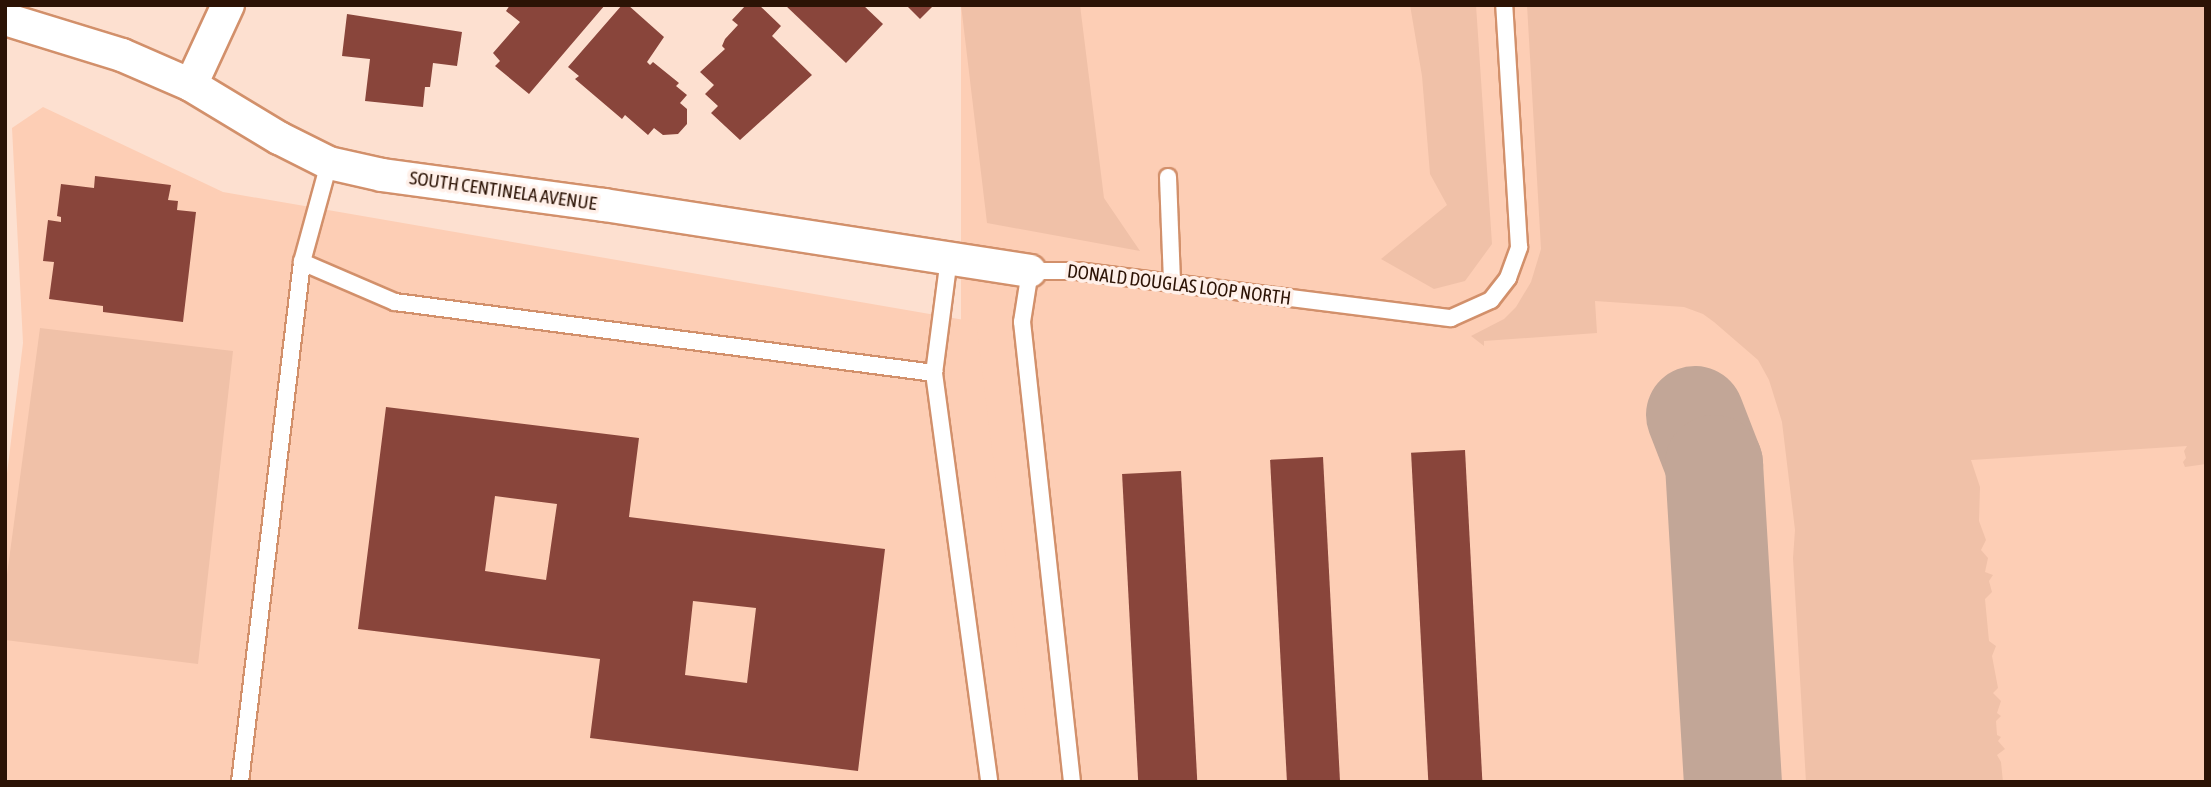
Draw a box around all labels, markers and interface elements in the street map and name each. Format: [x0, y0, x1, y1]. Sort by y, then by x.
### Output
street label: SOUTH CENTINELA AVENUE [408, 167, 598, 215]
street label: DONALD DOUGLAS LOOP NORTH [1066, 260, 1292, 310]

